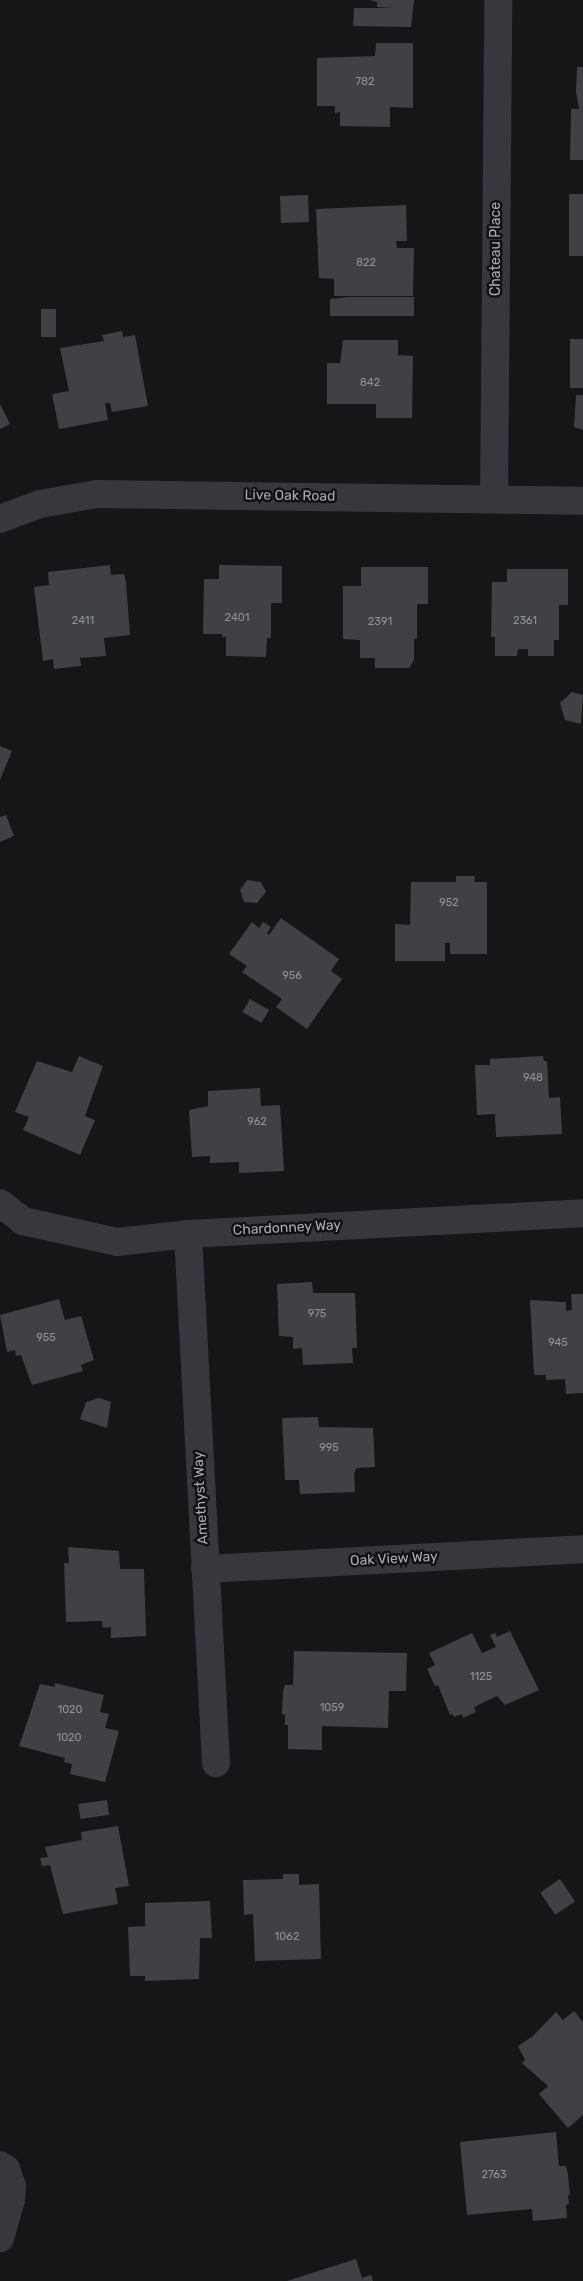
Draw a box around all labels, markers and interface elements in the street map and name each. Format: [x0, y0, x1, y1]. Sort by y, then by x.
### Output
house number: 782 [355, 75, 375, 89]
street label: Chateau Place [488, 202, 504, 296]
house number: 822 [356, 256, 376, 270]
house number: 842 [360, 376, 380, 390]
street label: Live Oak Road [244, 487, 336, 505]
house number: 2401 [225, 611, 249, 625]
house number: 2411 [72, 614, 94, 628]
house number: 2361 [513, 614, 537, 628]
house number: 2391 [368, 615, 392, 629]
house number: 952 [439, 896, 459, 910]
house number: 956 [282, 969, 302, 983]
house number: 948 [523, 1071, 543, 1085]
house number: 962 [247, 1115, 267, 1129]
street label: Chardonney Way [232, 1217, 342, 1239]
house number: 975 [308, 1307, 326, 1321]
house number: 955 [36, 1331, 56, 1345]
house number: 945 [548, 1336, 568, 1350]
house number: 995 [319, 1441, 339, 1455]
street label: Amethyst Way [190, 1451, 212, 1545]
street label: Oak View Way [349, 1548, 439, 1570]
house number: 1125 [470, 1670, 492, 1684]
house number: 1059 [320, 1701, 344, 1715]
house number: 1020 [57, 1703, 83, 1717]
house number: 1020 [56, 1731, 82, 1745]
house number: 1062 [275, 1930, 299, 1944]
house number: 2763 [481, 2168, 507, 2182]

